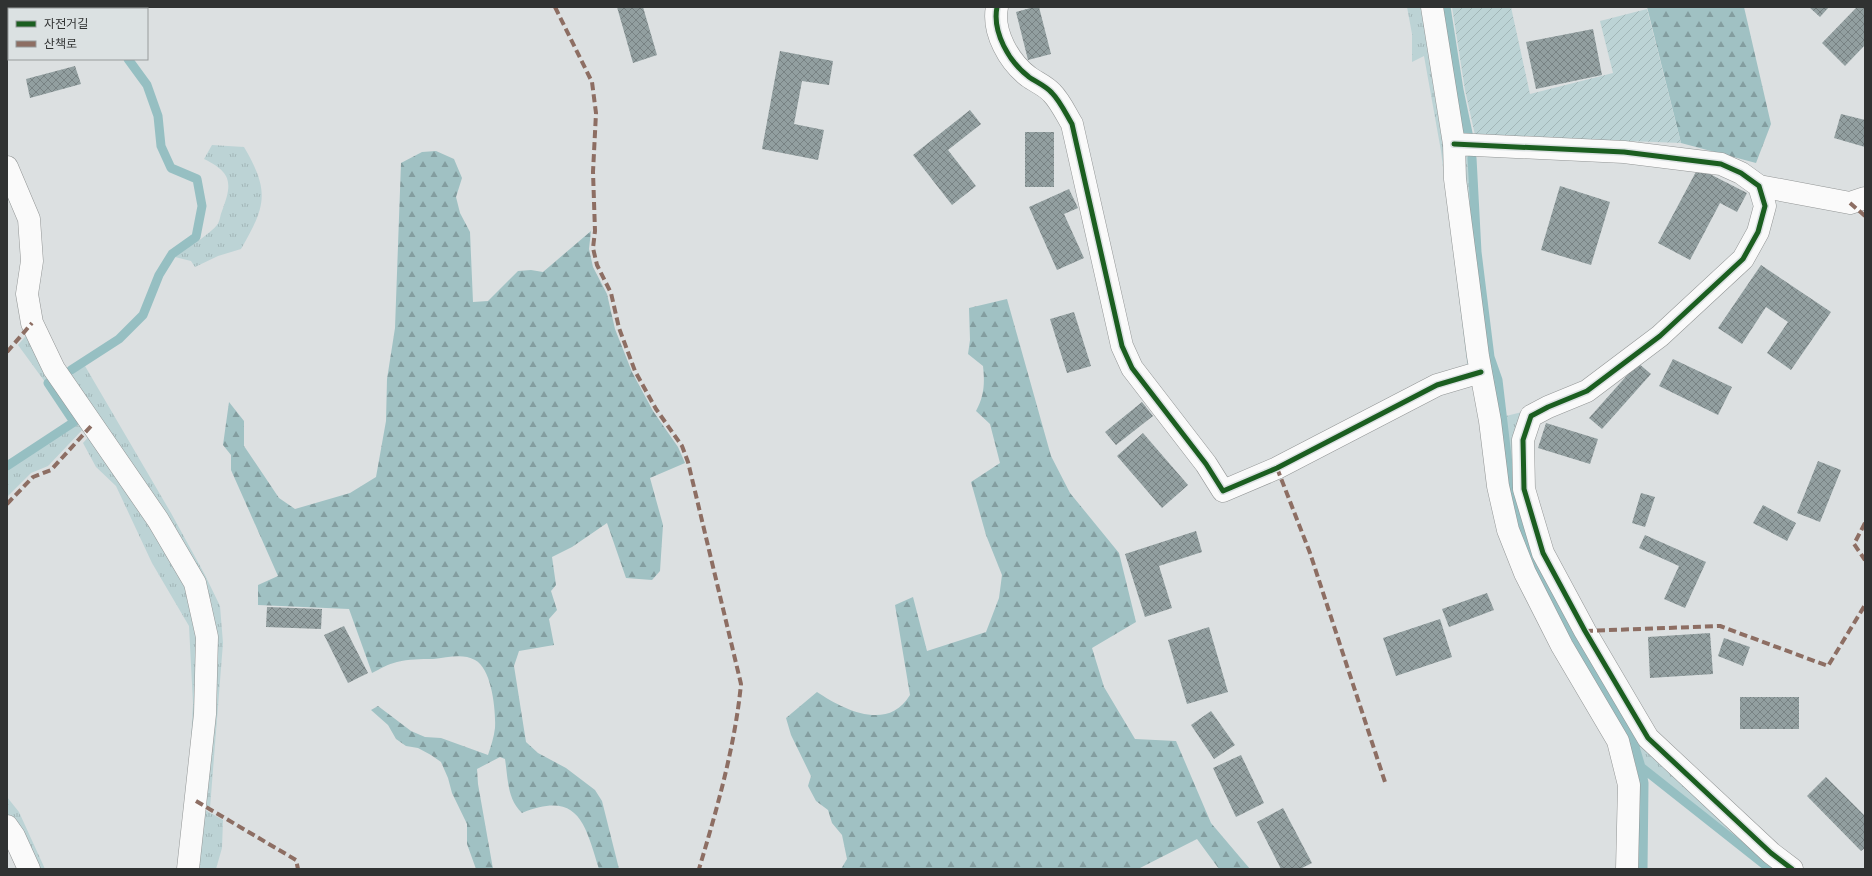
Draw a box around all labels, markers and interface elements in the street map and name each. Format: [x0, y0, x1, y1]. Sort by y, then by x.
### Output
legend [8, 8, 148, 60]
text: 자전거길 [44, 15, 88, 32]
text: 산책로 [44, 35, 77, 52]

